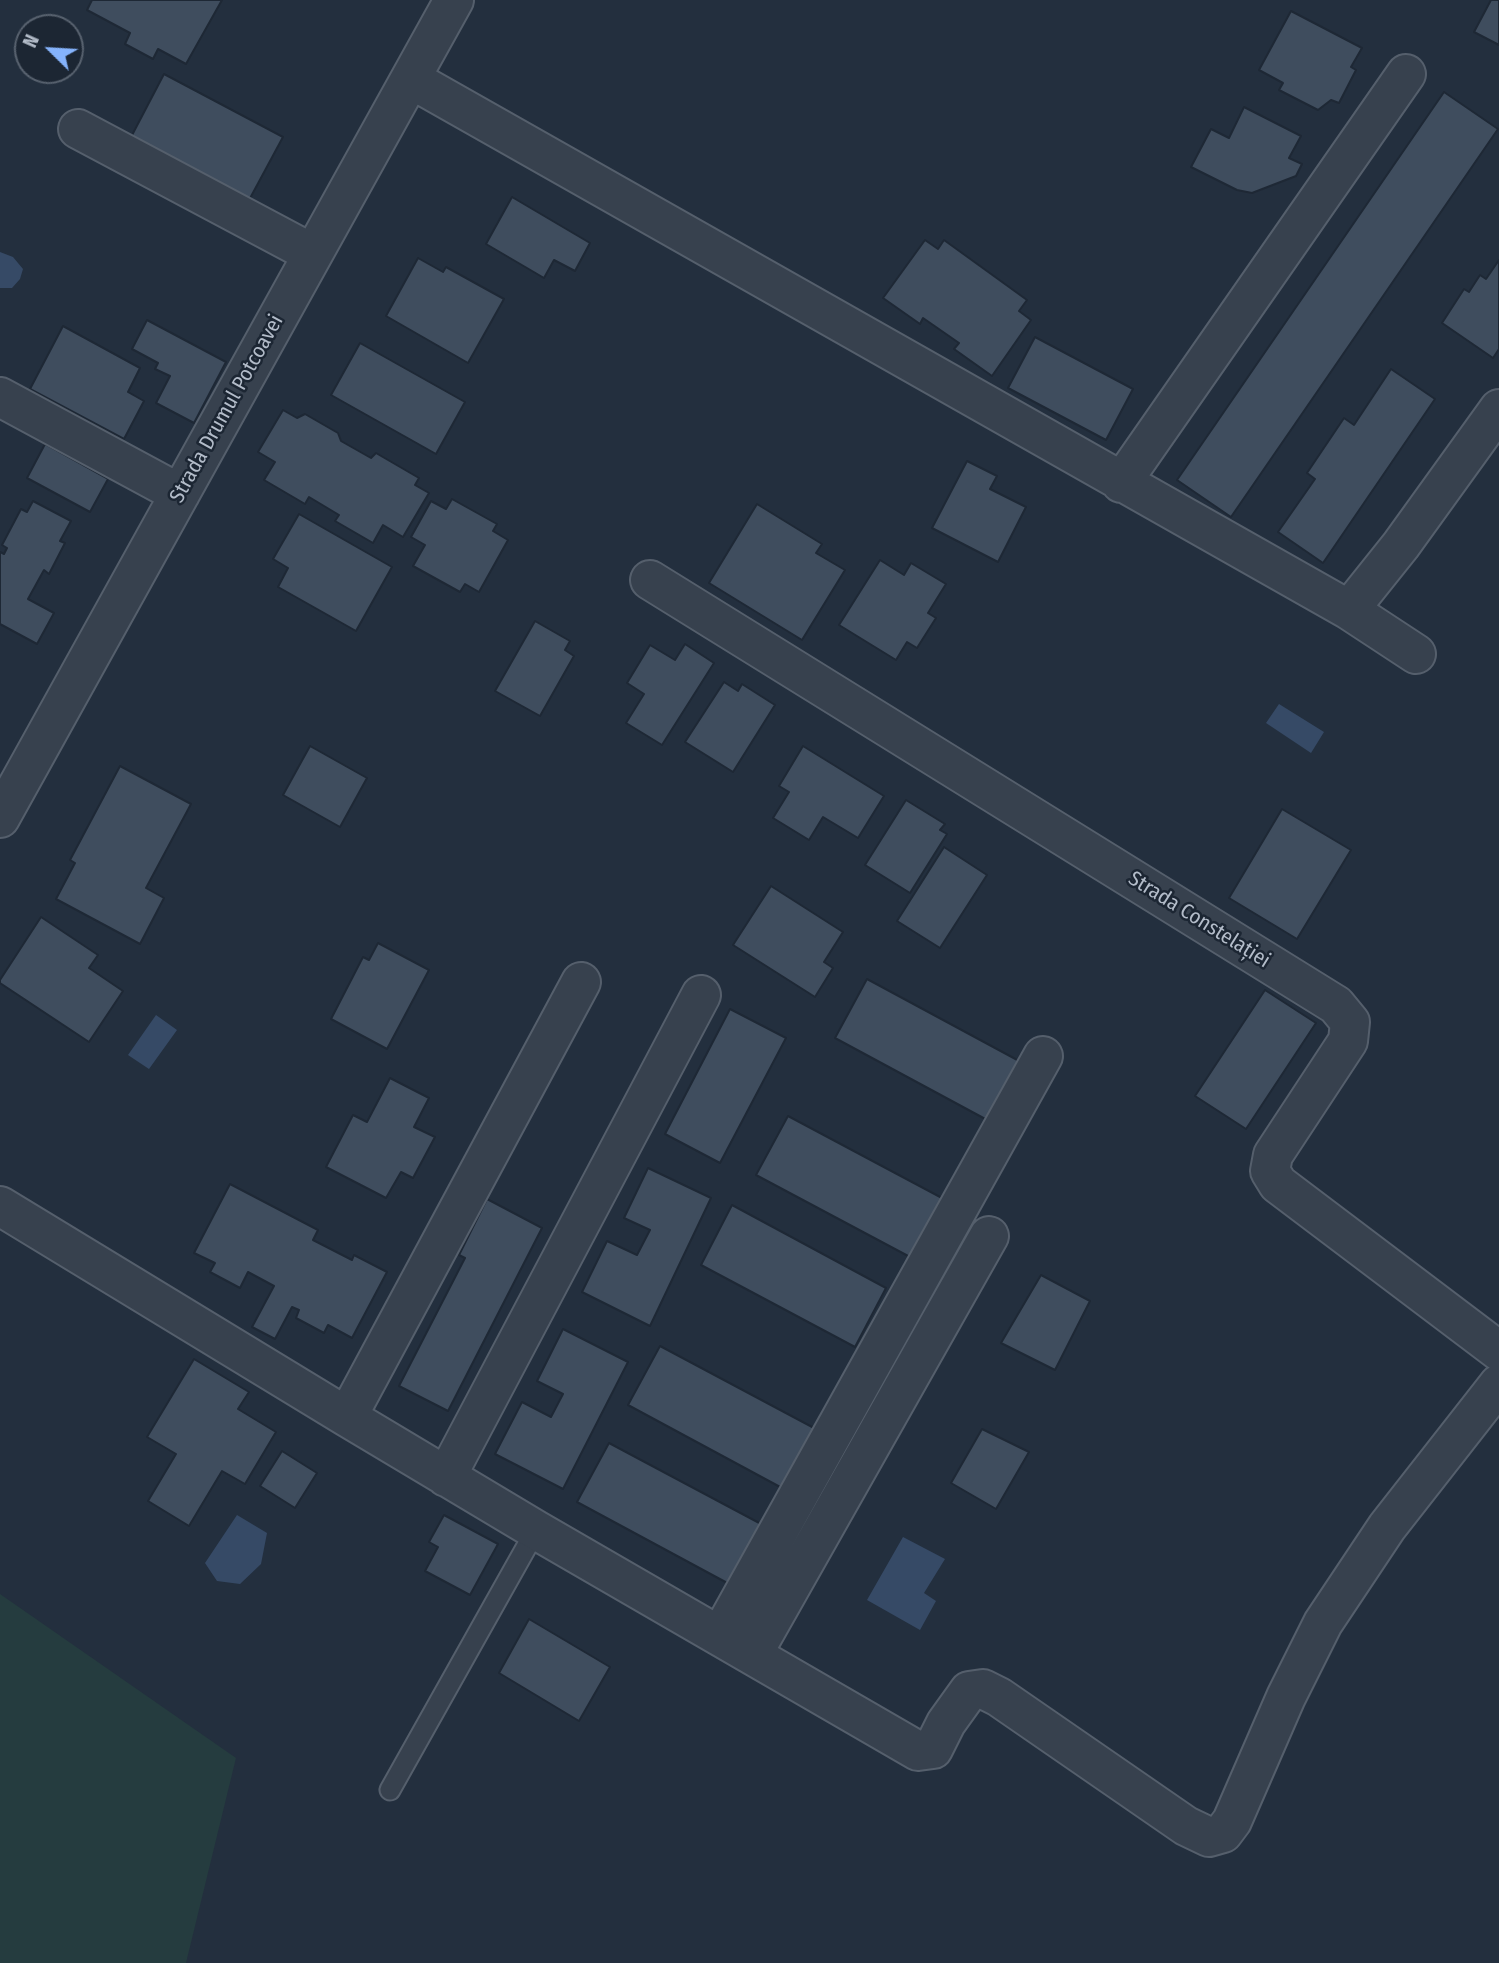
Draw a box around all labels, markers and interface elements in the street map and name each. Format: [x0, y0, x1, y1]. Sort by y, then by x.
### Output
north arrow [14, 14, 84, 84]
text: N [18, 31, 44, 51]
street label: Strada Drumul Potcoavei [165, 311, 289, 507]
street label: Strada Constelației [1123, 866, 1275, 974]

